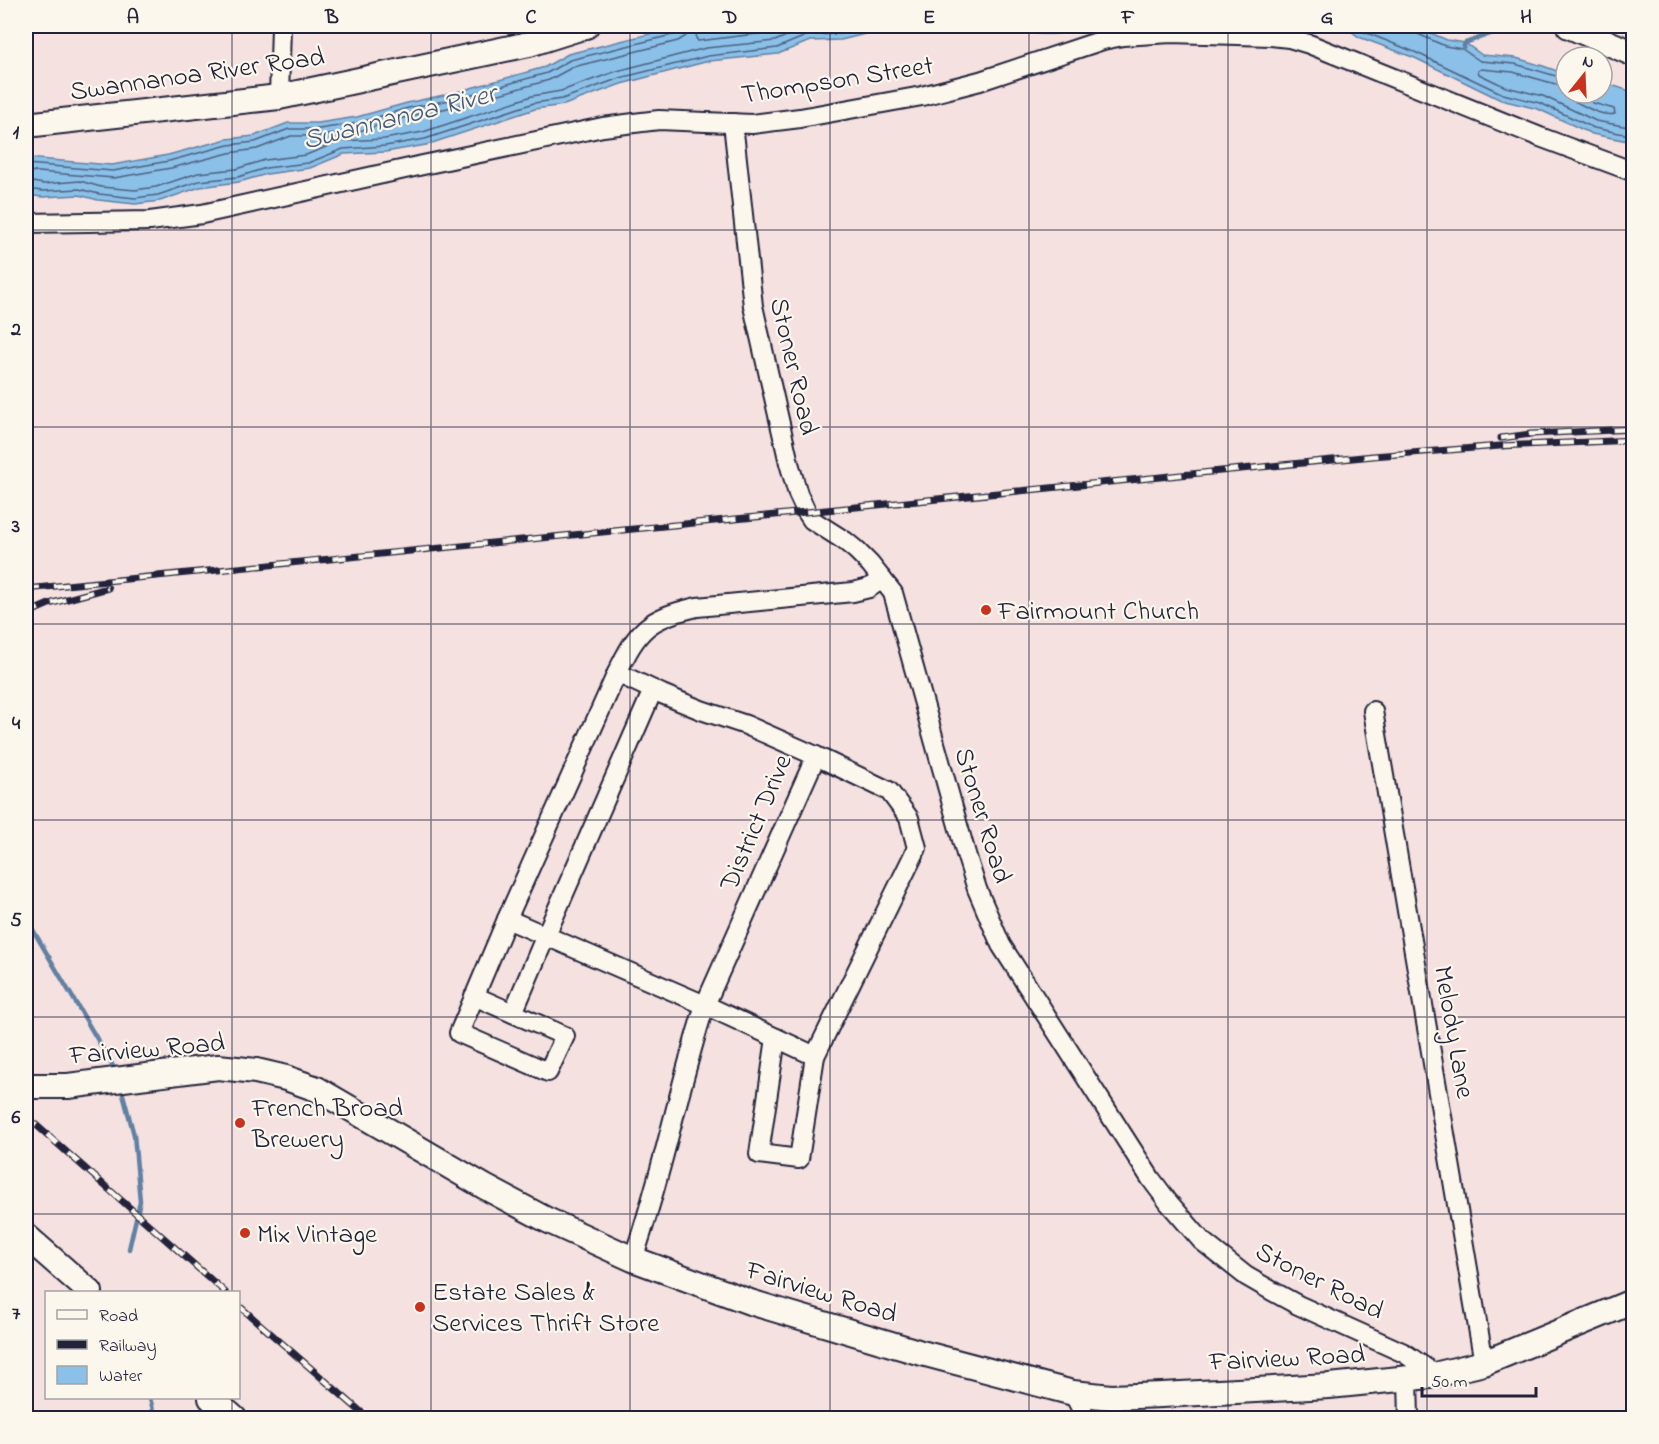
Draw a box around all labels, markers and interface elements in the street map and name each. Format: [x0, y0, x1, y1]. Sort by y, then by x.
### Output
text: A [127, 4, 139, 33]
text: B [324, 4, 339, 33]
text: C [526, 4, 537, 33]
text: D [722, 4, 737, 33]
text: E [923, 4, 935, 33]
text: F [1121, 4, 1135, 33]
text: G [1321, 4, 1334, 33]
text: H [1520, 4, 1532, 33]
street label: Swannanoa River Road [68, 38, 327, 113]
north arrow [1554, 45, 1614, 105]
street label: Thompson Street [739, 47, 936, 116]
text: N [1579, 50, 1597, 76]
water label: Swannanoa River [299, 74, 504, 162]
text: 1 [13, 119, 20, 148]
street label: Stoner Road [758, 294, 827, 439]
text: 2 [10, 316, 21, 345]
text: 3 [11, 513, 20, 542]
place label: Fairmount Church [997, 593, 1199, 632]
marker: Fairmount Church [979, 603, 993, 617]
text: 4 [12, 710, 21, 739]
street label: Stoner Road [943, 743, 1021, 888]
street label: District Drive [711, 748, 804, 898]
text: 5 [10, 907, 22, 936]
street label: Melody Lane [1422, 963, 1484, 1103]
street label: Fairview Road [67, 1024, 227, 1077]
place label: French Broad Brewery [251, 1090, 403, 1160]
text: 6 [12, 1104, 21, 1133]
marker: French Broad Brewery [233, 1116, 247, 1130]
place label: Mix Vintage [257, 1216, 378, 1255]
marker: Mix Vintage [238, 1226, 252, 1240]
street label: Stoner Road [1248, 1233, 1390, 1331]
street label: Fairview Road [740, 1252, 902, 1335]
place label: Estate Sales & Services Thrift Store [432, 1274, 660, 1344]
legend [45, 1291, 240, 1399]
text: 7 [12, 1300, 21, 1329]
marker: Estate Sales & Services Thrift Store [413, 1300, 427, 1314]
text: Road [99, 1304, 138, 1330]
text: Railway [99, 1334, 156, 1360]
street label: Fairview Road [1207, 1336, 1366, 1383]
scale bar [1422, 1360, 1536, 1398]
text: Water [99, 1364, 143, 1390]
text: 50 m [1431, 1370, 1468, 1396]

